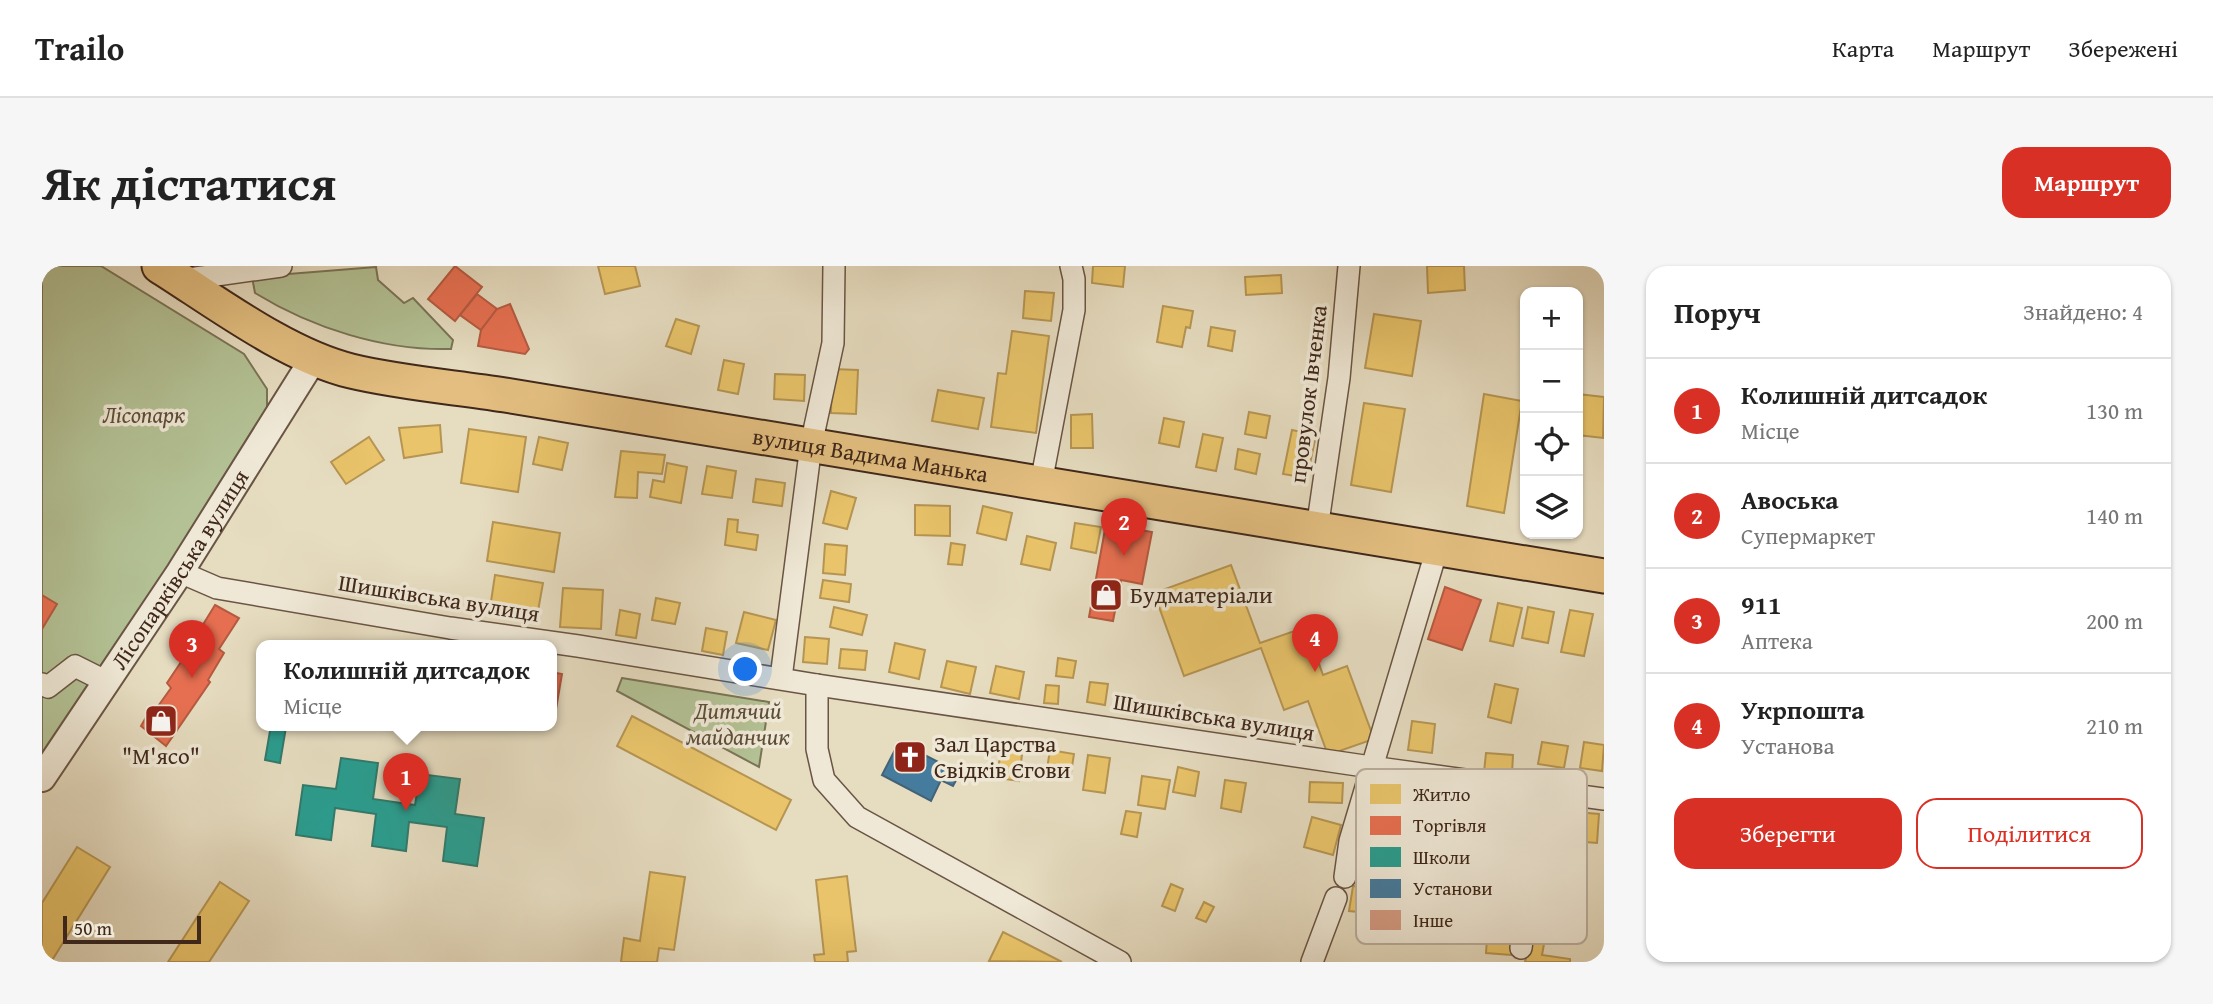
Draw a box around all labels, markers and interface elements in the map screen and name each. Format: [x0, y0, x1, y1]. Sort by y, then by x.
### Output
text: Trailo [35, 24, 124, 72]
text: Карта [1832, 31, 1894, 66]
text: Маршрут [1932, 31, 2030, 66]
text: Збережені [2068, 31, 2178, 66]
text: Як дістатися [42, 146, 336, 218]
button: Маршрут [2002, 147, 2171, 218]
map controls [1520, 287, 1583, 539]
button: + [1520, 287, 1583, 350]
text: Поруч [1674, 290, 1761, 334]
text: Знайдено: 4 [2023, 295, 2143, 328]
street label: провулок Івченка [1280, 303, 1335, 485]
button: − [1520, 350, 1583, 413]
text: Колишній дитсадок [1741, 375, 1987, 414]
text: 1 [1691, 394, 1703, 427]
text: 130 m [2086, 394, 2143, 427]
park label: Лісопарк [103, 398, 185, 431]
button: locate [1520, 413, 1583, 476]
text: Місце [1741, 414, 1800, 447]
street label: вулиця Вадима Манька [750, 419, 991, 490]
street label: Лісопарківська вулиця [102, 462, 256, 676]
button: layers [1520, 476, 1583, 539]
text: Авоська [1741, 480, 1839, 519]
pin: 2 [1101, 498, 1147, 556]
text: 2 [1691, 499, 1703, 532]
text: 140 m [2086, 499, 2143, 532]
text: Супермаркет [1741, 519, 1875, 552]
street label: Шишківська вулиця [336, 565, 542, 630]
shop icon: Будматеріали [1087, 576, 1125, 614]
place label: Будматеріали [1130, 578, 1273, 611]
text: 911 [1741, 585, 1781, 624]
text: 3 [1691, 604, 1703, 637]
text: 200 m [2086, 604, 2143, 637]
pin: 4 [1292, 614, 1338, 672]
pin: 3 [169, 620, 215, 678]
text: Аптека [1741, 624, 1813, 657]
popup [256, 640, 557, 731]
text: Колишній дитсадок [283, 650, 530, 689]
your location [728, 652, 762, 686]
street label: Шишківська вулиця [1111, 684, 1317, 749]
text: Місце [283, 689, 342, 722]
text: Укрпошта [1741, 690, 1865, 729]
park label: Дитячий майданчик [686, 694, 790, 753]
shop icon: "М'ясо" [142, 702, 180, 740]
text: 4 [1691, 709, 1703, 742]
text: 210 m [2086, 709, 2143, 742]
place label: Зал Царства Свідків Єгови [934, 727, 1071, 786]
text: Установа [1741, 729, 1835, 762]
church icon: Зал Царства Свідків Єгови [891, 738, 929, 776]
place label: "М'ясо" [122, 739, 200, 772]
pin: 1 [383, 753, 429, 811]
legend [1356, 769, 1587, 944]
text: Житло [1412, 780, 1471, 808]
button: Зберегти [1674, 798, 1902, 869]
button: Поділитися [1916, 798, 2143, 869]
text: Торгівля [1413, 811, 1487, 839]
text: Школи [1413, 843, 1470, 871]
text: Установи [1413, 874, 1493, 902]
text: Інше [1413, 906, 1453, 934]
scale bar [63, 913, 201, 945]
text: 50 m [74, 914, 112, 942]

